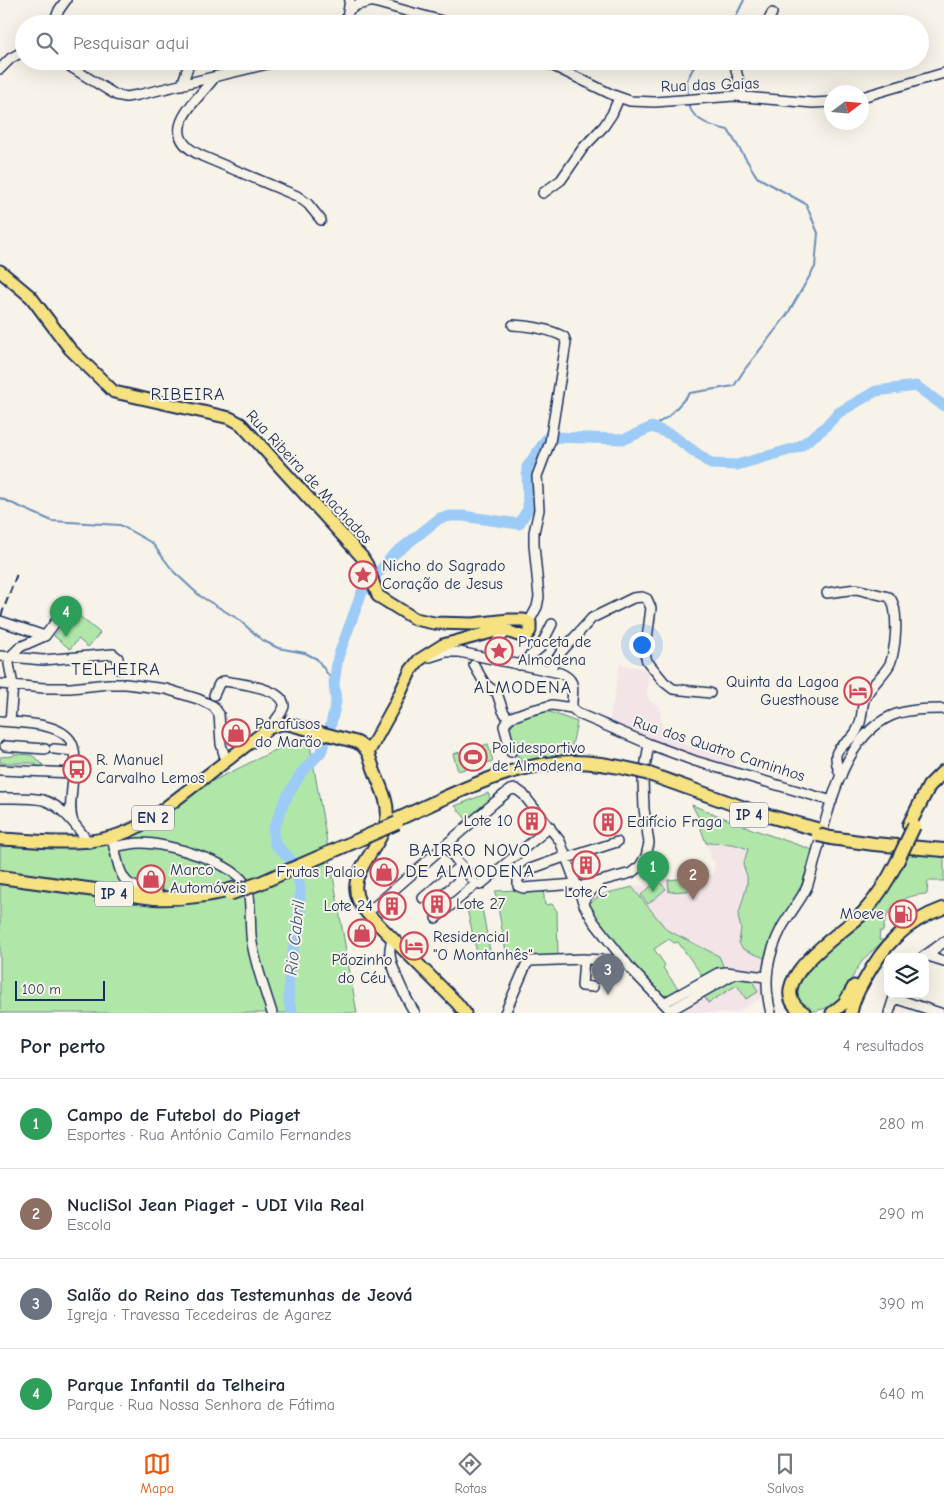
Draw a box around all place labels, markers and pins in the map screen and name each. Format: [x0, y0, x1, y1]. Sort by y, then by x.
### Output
place label: Nicho do Sagrado Coração de Jesus [382, 557, 505, 593]
place icon: Nicho do Sagrado Coração de Jesus [348, 560, 378, 590]
pin: 4 [50, 596, 82, 637]
place label: Praceta de Almodena [518, 633, 591, 669]
place icon: Praceta de Almodena [484, 636, 514, 666]
place label: Quinta da Lagoa Guesthouse [726, 673, 839, 709]
hotel icon: Quinta da Lagoa Guesthouse [843, 676, 873, 706]
place label: Parafusos do Marão [255, 715, 322, 751]
shop icon: Parafusos do Marão [221, 718, 251, 748]
place label: Polidesportivo de Almodena [492, 739, 585, 775]
sports icon: Polidesportivo de Almodena [458, 742, 488, 772]
place label: R. Manuel Carvalho Lemos [96, 751, 205, 787]
bus stop icon: R. Manuel Carvalho Lemos [62, 754, 92, 784]
building icon: Lote 10 [517, 806, 547, 836]
building icon: Edifício Fraga [593, 807, 623, 837]
place label: Lote 10 [463, 812, 513, 830]
place label: Edifício Fraga [627, 813, 722, 831]
building icon: Lote C [571, 850, 601, 880]
pin: 1 [637, 851, 669, 892]
shop icon: Frutas Palaio [369, 857, 399, 887]
pin: 2 [677, 859, 709, 900]
place label: Marco Automóveis [170, 861, 247, 897]
place label: Frutas Palaio [276, 863, 365, 881]
shop icon: Marco Automóveis [136, 864, 166, 894]
place label: Lote C [564, 883, 608, 901]
building icon: Lote 27 [422, 889, 452, 919]
building icon: Lote 24 [377, 891, 407, 921]
place label: Lote 27 [456, 895, 506, 913]
place label: Lote 24 [323, 897, 373, 915]
fuel station icon: Moeve [888, 899, 918, 929]
place label: Moeve [840, 905, 884, 923]
shop icon: Pãozinho do Céu [347, 918, 377, 948]
place label: Residencial "O Montanhês" [433, 928, 533, 964]
hotel icon: Residencial "O Montanhês" [399, 931, 429, 961]
place label: Pãozinho do Céu [331, 951, 393, 987]
pin: 3 [592, 954, 624, 995]

